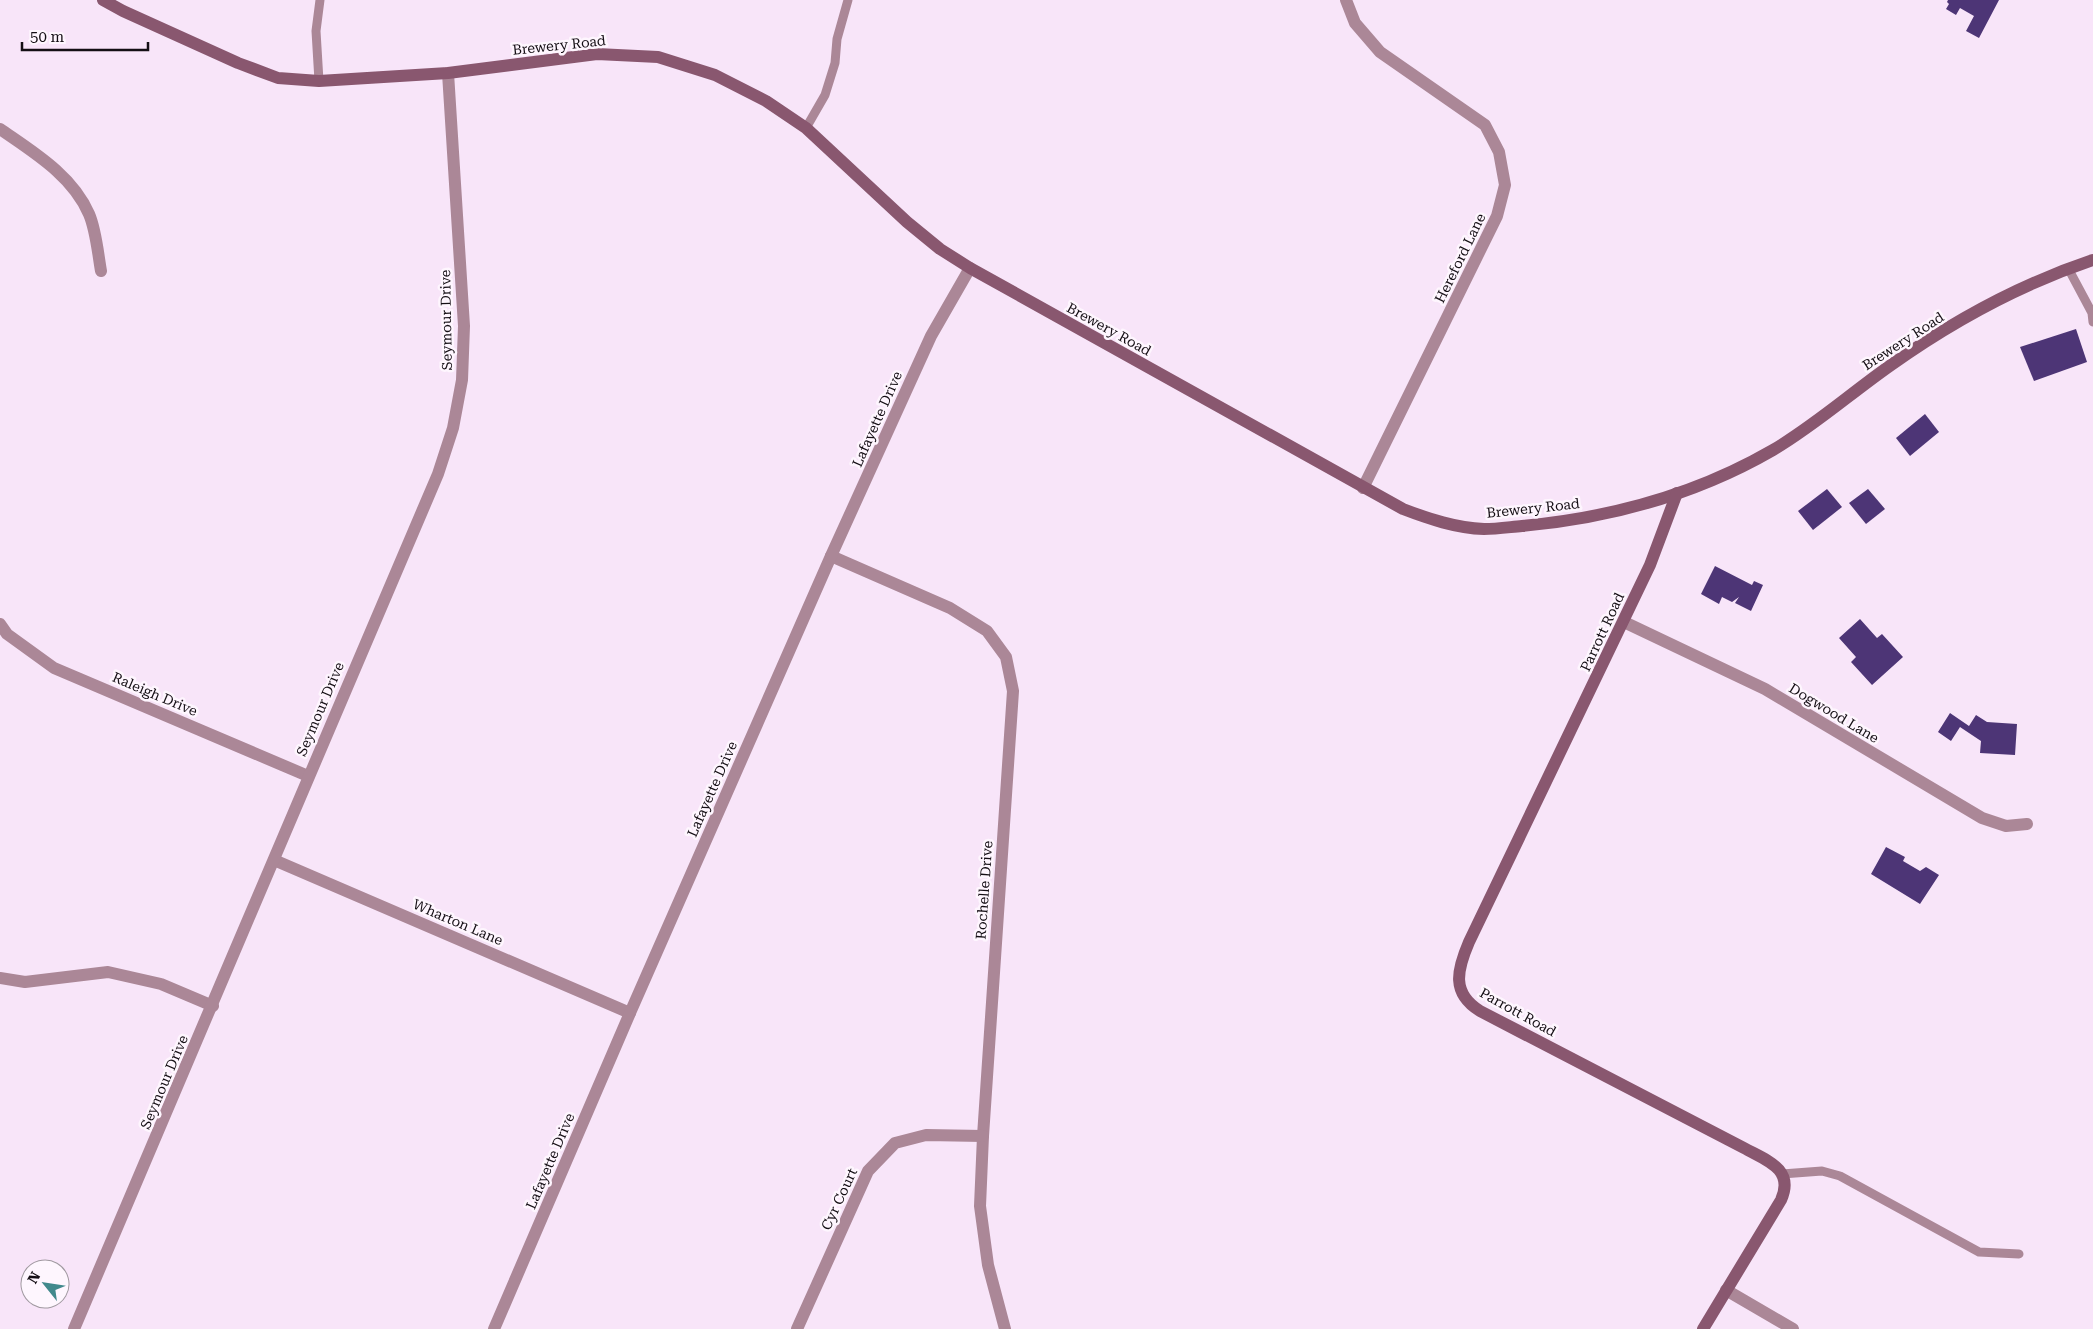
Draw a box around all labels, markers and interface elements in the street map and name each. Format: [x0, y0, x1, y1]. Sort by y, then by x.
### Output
scale bar [22, 20, 149, 52]
text: 50 m [30, 28, 65, 46]
street label: Brewery Road [512, 32, 606, 58]
street label: Hereford Lane [1431, 210, 1489, 305]
street label: Seymour Drive [437, 269, 455, 370]
street label: Brewery Road [1064, 299, 1154, 359]
street label: Brewery Road [1859, 309, 1947, 373]
street label: Lafayette Drive [849, 369, 905, 469]
street label: Brewery Road [1486, 495, 1580, 521]
street label: Parrott Road [1577, 590, 1627, 674]
street label: Seymour Drive [293, 659, 347, 758]
street label: Raleigh Drive [110, 669, 200, 719]
street label: Dogwood Lane [1786, 680, 1882, 746]
street label: Lafayette Drive [684, 739, 740, 839]
street label: Rochelle Drive [973, 840, 995, 940]
street label: Wharton Lane [411, 896, 506, 948]
street label: Parrott Road [1477, 984, 1559, 1040]
street label: Seymour Drive [137, 1032, 191, 1131]
street label: Lafayette Drive [523, 1110, 578, 1211]
street label: Cyr Court [818, 1166, 860, 1232]
north arrow [20, 1259, 70, 1309]
text: N [24, 1269, 43, 1286]

